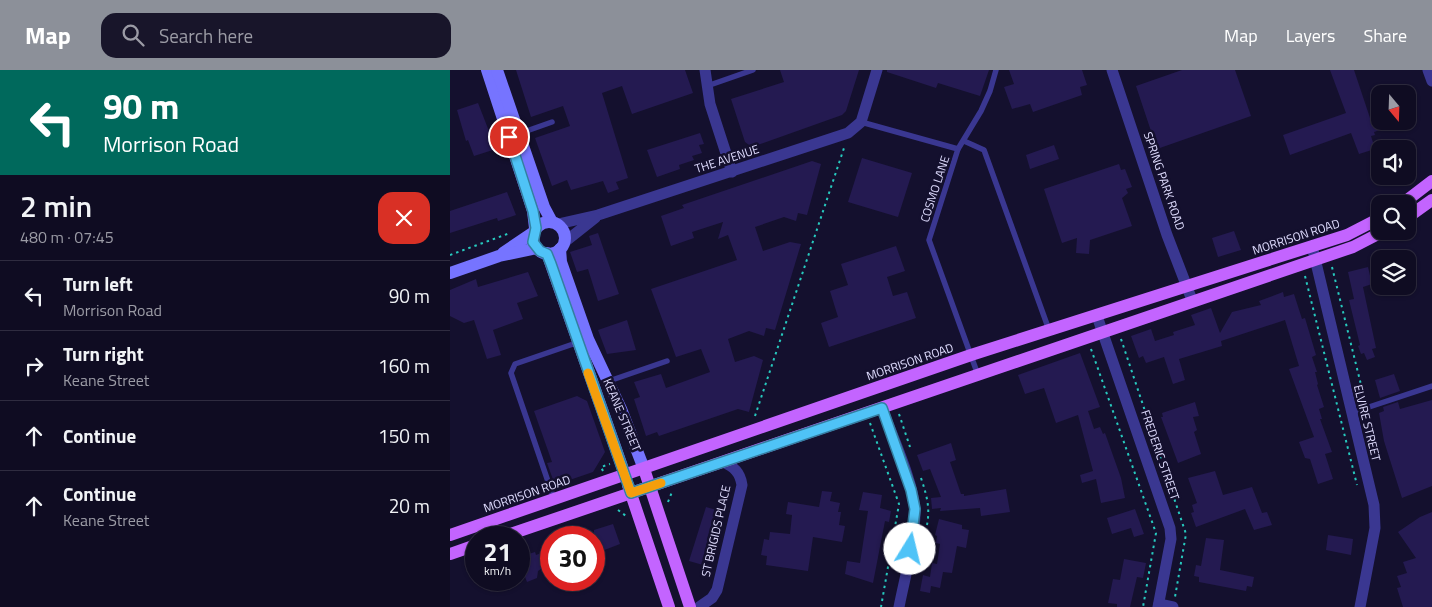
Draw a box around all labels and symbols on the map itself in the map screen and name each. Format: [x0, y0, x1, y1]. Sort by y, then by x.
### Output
north arrow [1371, 85, 1416, 130]
pin [488, 116, 530, 158]
street label: SPRING PARK ROAD [1139, 129, 1190, 233]
street label: THE AVENUE [692, 139, 762, 178]
street label: COSMO LANE [915, 153, 954, 225]
street label: MORRISON ROAD [1250, 213, 1342, 260]
street label: MORRISON ROAD [864, 338, 956, 385]
street label: KEANE STREET [599, 375, 647, 455]
street label: ELVIRE STREET [1349, 383, 1386, 464]
street label: FREDERIC STREET [1136, 407, 1185, 503]
street label: MORRISON ROAD [481, 470, 573, 517]
street label: ST BRIGIDS PLACE [696, 483, 735, 579]
position arrow [883, 522, 935, 574]
speed limit sign: 30 [540, 526, 605, 591]

